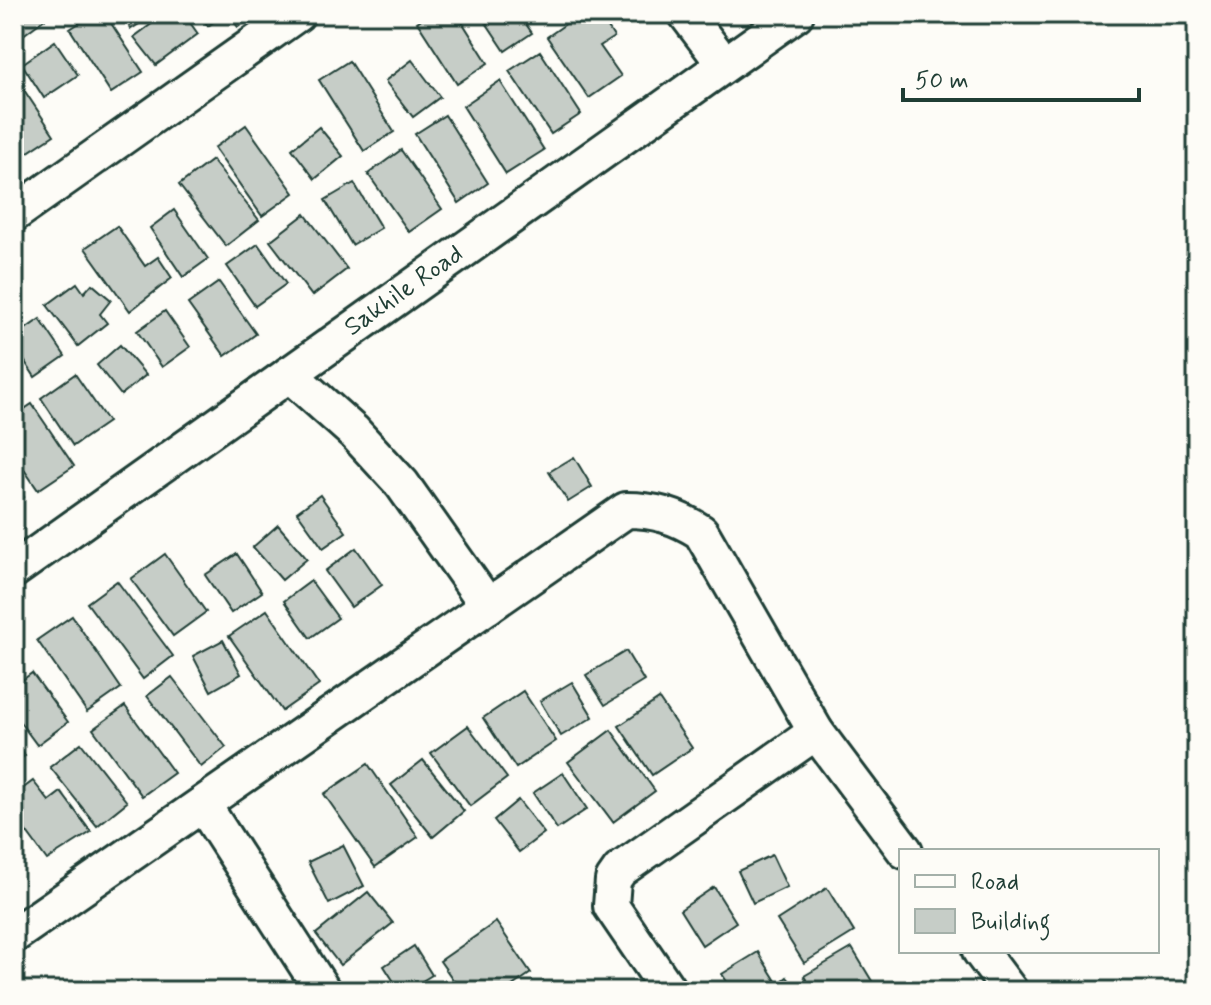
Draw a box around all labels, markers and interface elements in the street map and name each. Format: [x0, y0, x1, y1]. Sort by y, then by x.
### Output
scale bar [903, 52, 1139, 102]
text: 50 m [915, 66, 969, 97]
street label: Sakhile Road [338, 238, 470, 344]
legend [899, 849, 1159, 953]
text: Road [971, 867, 1019, 898]
text: Building [971, 907, 1051, 941]

